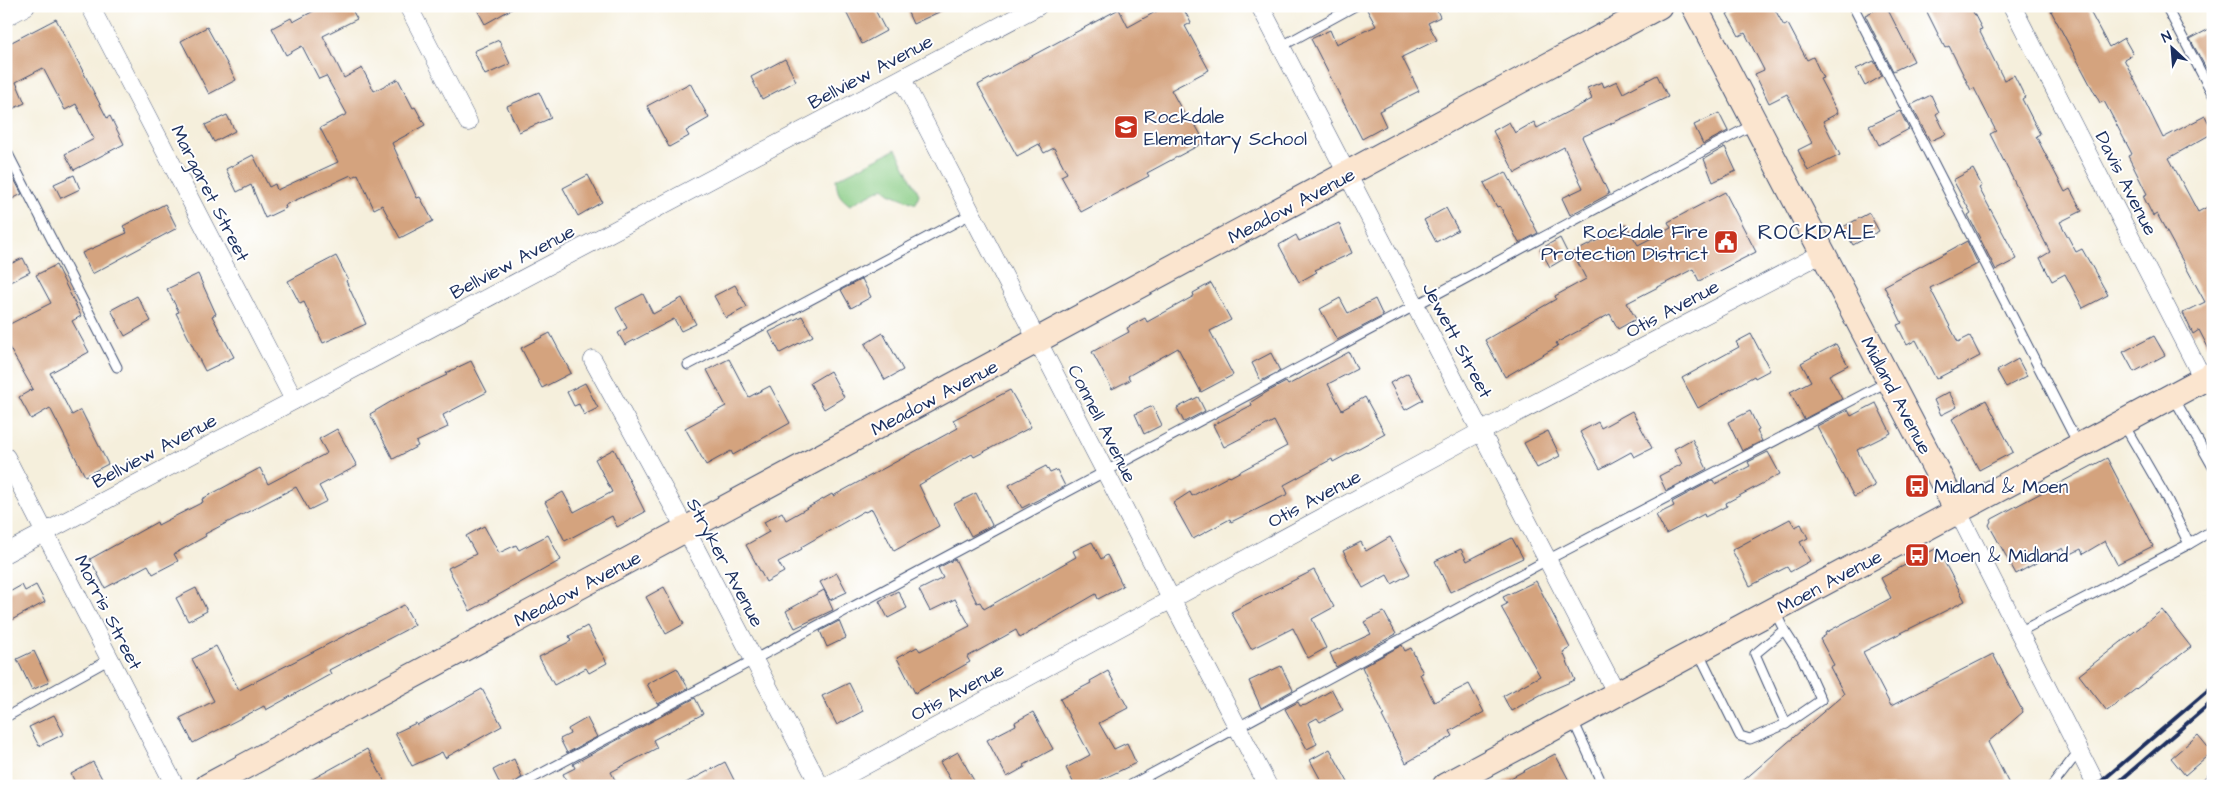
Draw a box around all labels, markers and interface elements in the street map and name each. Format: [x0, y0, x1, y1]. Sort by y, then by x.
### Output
north arrow [2146, 22, 2196, 72]
text: N [2158, 26, 2175, 48]
street label: Bellview Avenue [804, 28, 938, 117]
place label: Rockdale Elementary School [1144, 104, 1307, 154]
school or university icon: Rockdale Elementary School [1113, 114, 1139, 140]
street label: Margaret Street [163, 121, 256, 267]
street label: Davis Avenue [2088, 127, 2163, 240]
street label: Meadow Avenue [1223, 161, 1360, 251]
street label: Bellview Avenue [446, 218, 580, 307]
district label: ROCKDALE [1758, 218, 1876, 247]
place label: Rockdale Fire Protection District [1541, 219, 1708, 268]
public building icon: Rockdale Fire Protection District [1713, 229, 1739, 255]
street label: Otis Avenue [1621, 273, 1724, 345]
street label: Jewett Street [1415, 278, 1499, 404]
street label: Midland Avenue [1853, 332, 1938, 459]
street label: Meadow Avenue [866, 353, 1003, 443]
street label: Connell Avenue [1060, 360, 1143, 487]
street label: Bellview Avenue [88, 407, 222, 496]
street label: Otis Avenue [1263, 463, 1366, 535]
bus stop icon: Midland & Moen [1904, 473, 1930, 499]
place label: Midland & Moen [1934, 474, 2068, 501]
street label: Stryker Avenue [678, 493, 770, 632]
bus stop icon: Moen & Midland [1904, 542, 1930, 568]
street label: Moen Avenue [1772, 543, 1887, 621]
place label: Moen & Midland [1934, 543, 2069, 570]
street label: Meadow Avenue [509, 544, 646, 634]
street label: Morris Street [67, 550, 148, 675]
street label: Otis Avenue [906, 656, 1009, 728]

